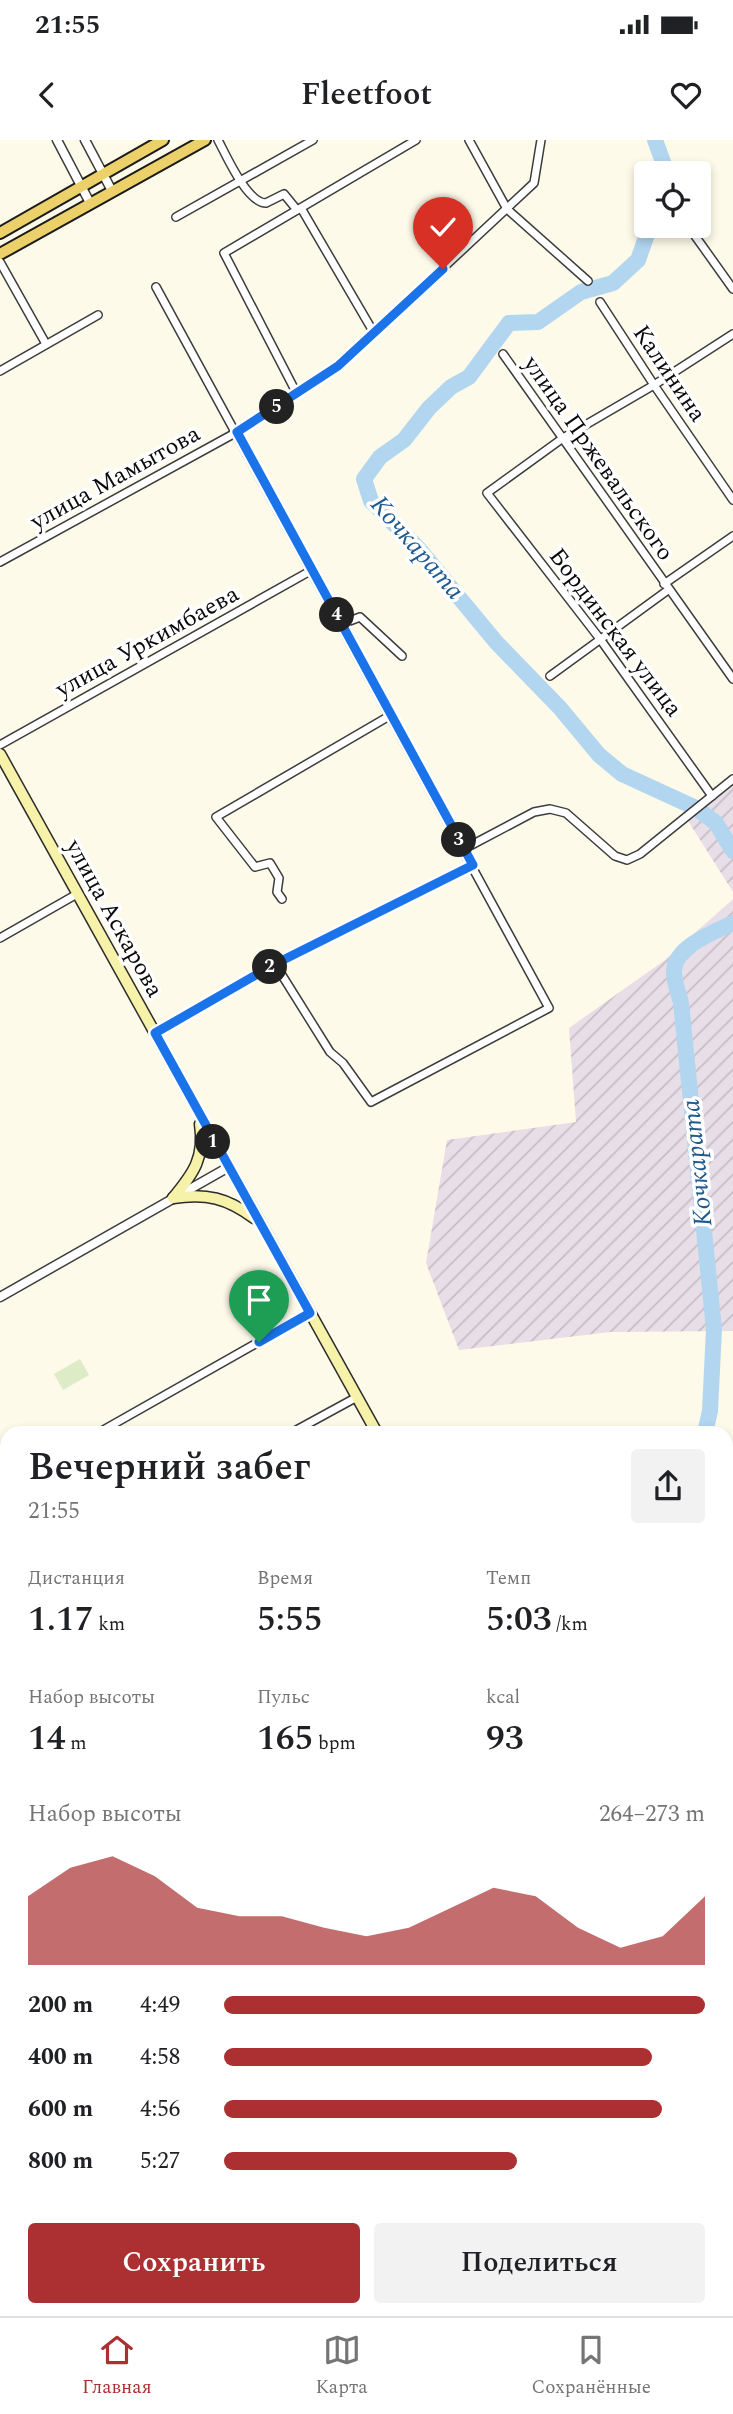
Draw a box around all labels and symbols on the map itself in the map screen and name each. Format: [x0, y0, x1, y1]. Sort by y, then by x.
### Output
pin [413, 197, 473, 269]
street label: Калинина [623, 318, 715, 430]
street label: улица Пржевальского [513, 348, 683, 568]
pin: 5 [260, 390, 294, 424]
street label: улица Мамытова [23, 416, 207, 540]
water label: Кочкарата [360, 486, 474, 609]
street label: Бординская улица [539, 540, 691, 725]
street label: улица Уркимбаева [48, 576, 246, 708]
pin: 4 [320, 598, 354, 632]
pin: 3 [442, 822, 476, 858]
street label: улица Аскарова [55, 832, 173, 1004]
pin: 2 [252, 950, 288, 984]
water label: Кочкарата [670, 1097, 724, 1228]
pin: 1 [196, 1124, 230, 1160]
pin [229, 1270, 289, 1342]

